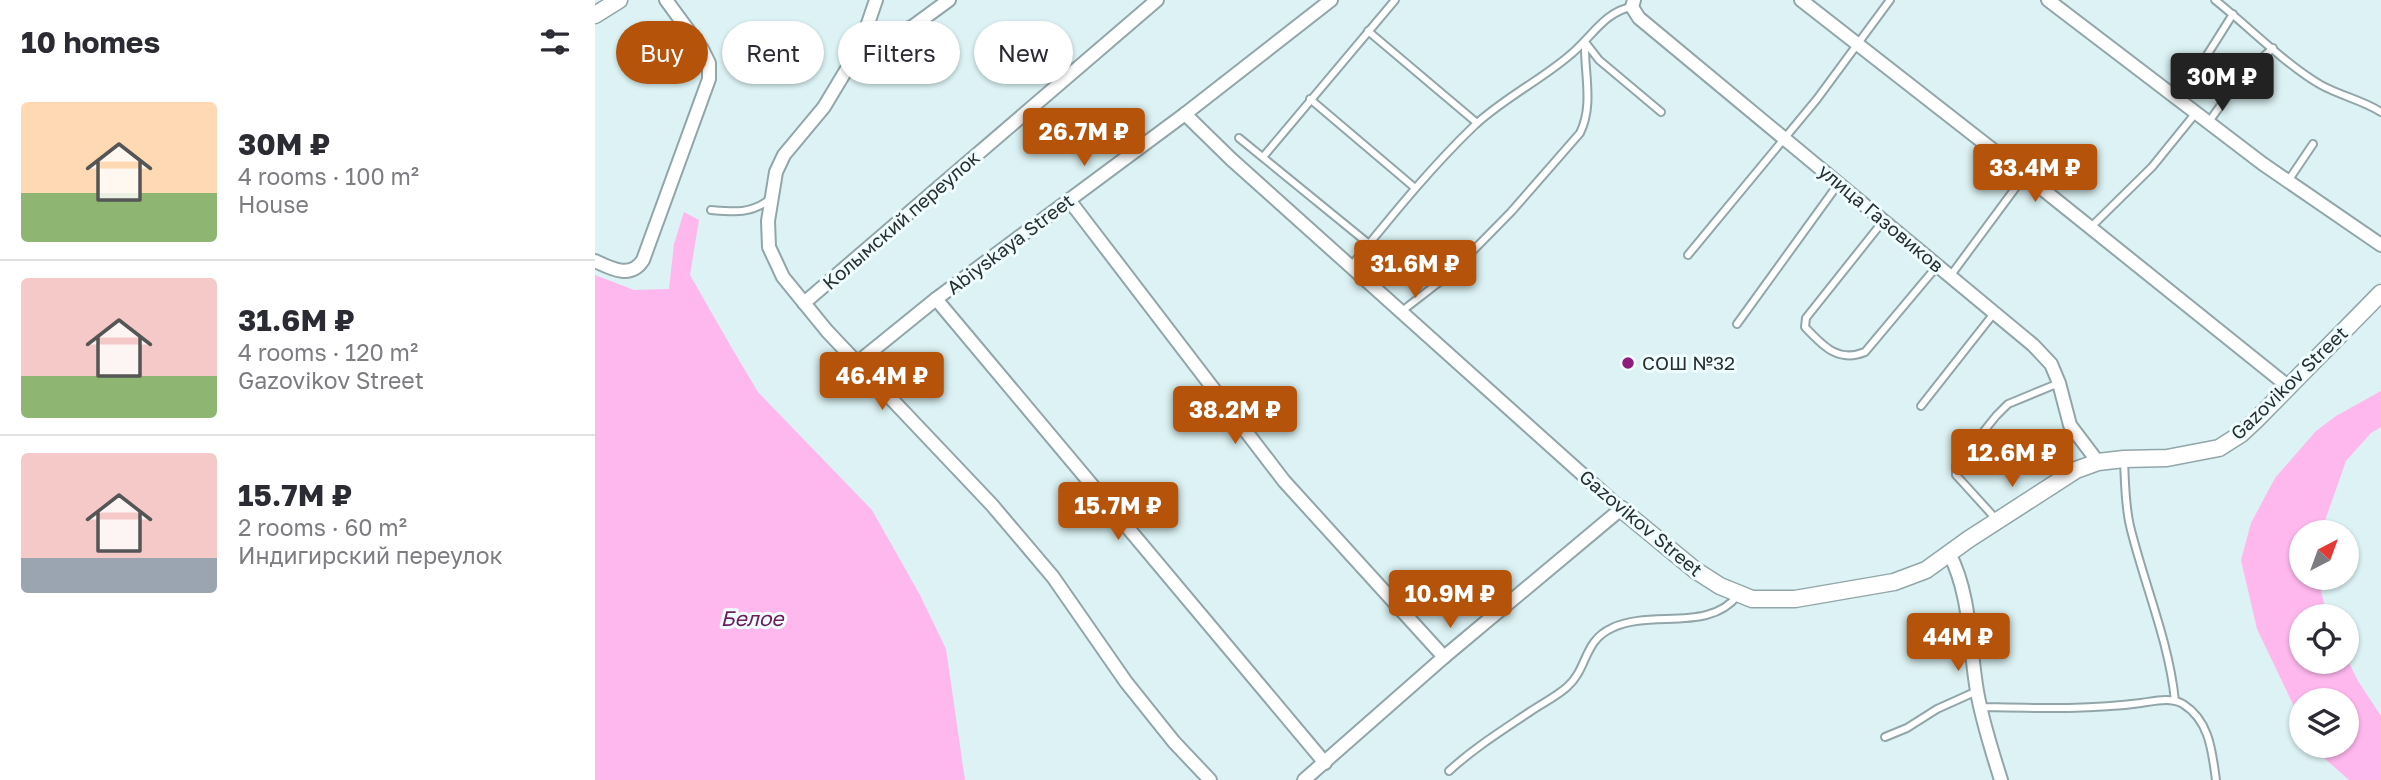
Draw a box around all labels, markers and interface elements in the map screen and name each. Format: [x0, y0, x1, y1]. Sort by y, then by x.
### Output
chip: Buy [616, 21, 708, 84]
chip: Rent [722, 21, 824, 84]
chip: Filters [838, 21, 960, 84]
chip: New [974, 21, 1073, 84]
icon: filters [536, 23, 574, 61]
text: 10 homes [21, 24, 160, 60]
pin: 30M ₽ [2173, 54, 2271, 113]
text: 30M ₽ [2187, 62, 2257, 90]
pin: 26.7M ₽ [1019, 108, 1149, 168]
text: 26.7M ₽ [1039, 117, 1129, 145]
text: 30M ₽ [238, 126, 330, 162]
icon: home [77, 130, 161, 214]
pin: 33.4M ₽ [1970, 144, 2100, 204]
street label: Колымский переулок [817, 145, 984, 294]
text: 33.4M ₽ [1989, 153, 2081, 181]
street label: улица Газовиков [1814, 159, 1949, 277]
text: 4 rooms · 100 m² [238, 162, 419, 190]
street label: Abiyskaya Street [942, 188, 1078, 299]
text: House [238, 190, 309, 218]
pin: 31.6M ₽ [1350, 240, 1480, 300]
text: 31.6M ₽ [1370, 249, 1460, 277]
text: 31.6M ₽ [238, 302, 355, 338]
icon: home [77, 306, 161, 390]
street label: Gazovikov Street [2225, 321, 2352, 444]
text: 4 rooms · 120 m² [238, 338, 418, 366]
place label: СОШ №32 [1642, 351, 1735, 374]
pin: 46.4M ₽ [817, 352, 947, 412]
marker: СОШ №32 [1620, 355, 1636, 371]
text: 46.4M ₽ [836, 361, 928, 389]
text: Gazovikov Street [238, 366, 424, 394]
pin: 38.2M ₽ [1170, 386, 1300, 446]
text: 38.2M ₽ [1189, 395, 1281, 423]
pin: 12.6M ₽ [1947, 430, 2077, 489]
text: 12.6M ₽ [1967, 438, 2057, 466]
street label: Gazovikov Street [1575, 464, 1708, 581]
text: 15.7M ₽ [238, 477, 352, 513]
icon: home [77, 481, 161, 565]
pin: 15.7M ₽ [1053, 482, 1183, 542]
text: 15.7M ₽ [1074, 491, 1162, 519]
text: 2 rooms · 60 m² [238, 513, 407, 541]
north arrow [2289, 520, 2359, 590]
map controls [2289, 520, 2359, 758]
text: Индигирский переулок [238, 541, 503, 569]
pin: 10.9M ₽ [1385, 570, 1515, 630]
text: 10.9M ₽ [1405, 579, 1495, 607]
button: locate [2289, 604, 2359, 674]
water label: Белое [721, 605, 785, 631]
pin: 44M ₽ [1909, 614, 2007, 673]
text: 44M ₽ [1923, 622, 1993, 650]
button: layers [2289, 688, 2359, 758]

